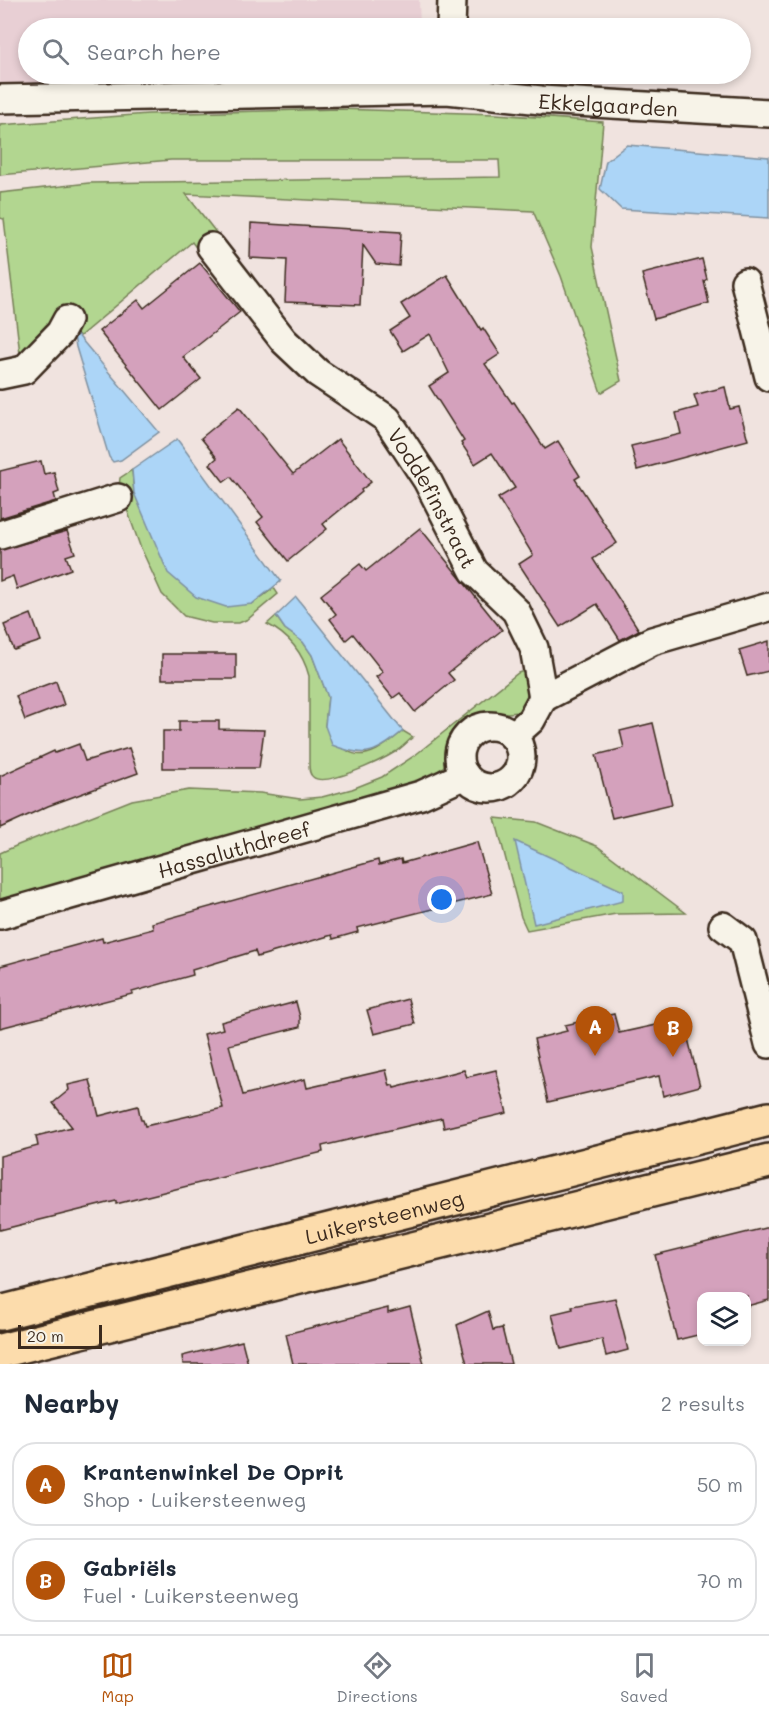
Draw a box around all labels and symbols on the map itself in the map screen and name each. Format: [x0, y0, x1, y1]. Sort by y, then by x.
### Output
street label: Ekkelgaarden [538, 86, 679, 121]
street label: Voddefinstraat [383, 422, 484, 572]
street label: Hassaluthdreef [154, 814, 314, 883]
your location [427, 885, 456, 914]
pin: A [576, 1006, 614, 1056]
pin: B [654, 1008, 692, 1057]
street label: Luikersteenweg [302, 1183, 466, 1249]
scale bar [18, 1322, 102, 1350]

